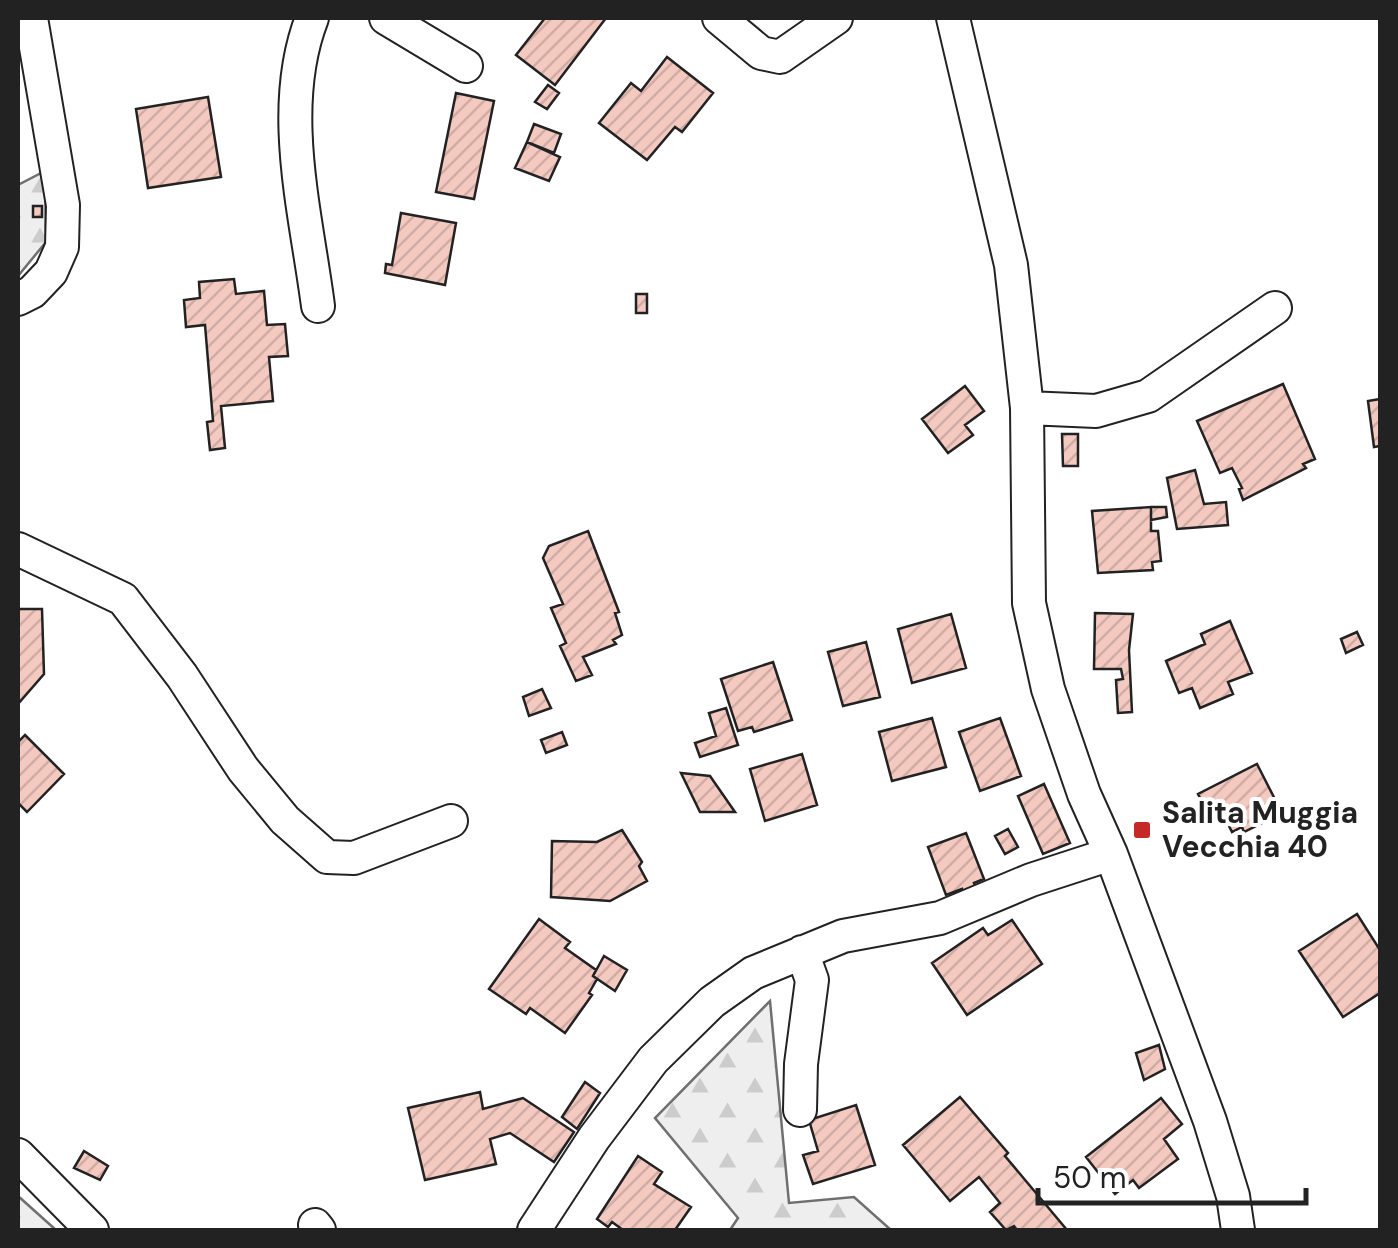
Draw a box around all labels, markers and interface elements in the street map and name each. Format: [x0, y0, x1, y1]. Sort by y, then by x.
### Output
place label: Salita Muggia Vecchia 40 [1162, 793, 1358, 866]
marker: Salita Muggia Vecchia 40 [1131, 819, 1153, 841]
scale bar [1038, 1143, 1306, 1205]
text: 50 m [1053, 1158, 1127, 1197]

